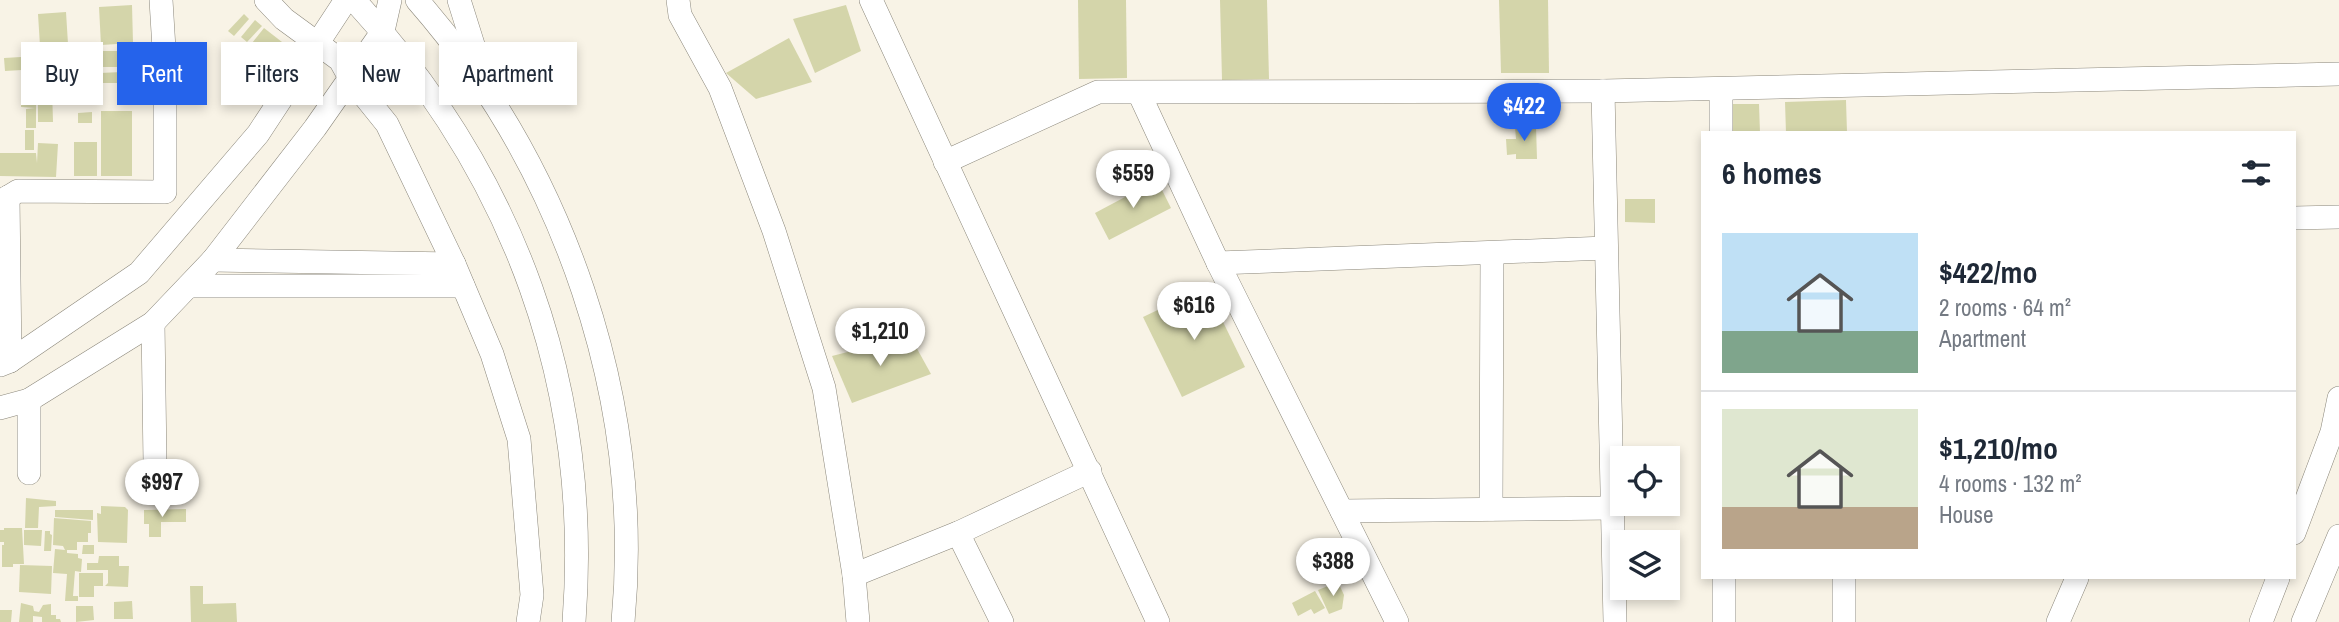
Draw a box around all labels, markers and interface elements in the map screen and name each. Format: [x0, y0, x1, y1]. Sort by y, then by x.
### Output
chip: Buy [21, 42, 103, 105]
chip: Rent [117, 42, 207, 105]
chip: Filters [221, 42, 323, 105]
chip: New [337, 42, 425, 105]
chip: Apartment [439, 42, 577, 105]
pin: $422 [1483, 83, 1565, 143]
text: $422 [1503, 90, 1545, 121]
pin: $559 [1092, 150, 1174, 210]
text: 6 homes [1722, 153, 1822, 193]
icon: filters [2237, 154, 2275, 192]
text: $559 [1112, 157, 1154, 188]
text: $422/mo [1939, 252, 2037, 292]
icon: home [1778, 261, 1862, 345]
pin: $616 [1153, 282, 1235, 342]
text: $616 [1173, 289, 1215, 320]
text: 2 rooms · 64 m² [1939, 292, 2071, 323]
pin: $1,210 [823, 308, 937, 368]
text: $1,210 [851, 315, 909, 346]
text: Apartment [1939, 323, 2026, 354]
text: $1,210/mo [1939, 428, 2058, 468]
icon: home [1778, 437, 1862, 521]
map controls [1610, 446, 1680, 600]
button: locate [1610, 446, 1680, 516]
pin: $997 [121, 460, 203, 519]
text: $997 [141, 466, 183, 497]
text: 4 rooms · 132 m² [1939, 468, 2082, 499]
text: House [1939, 499, 1994, 530]
button: layers [1610, 530, 1680, 600]
pin: $388 [1292, 538, 1374, 598]
text: $388 [1312, 545, 1354, 576]

